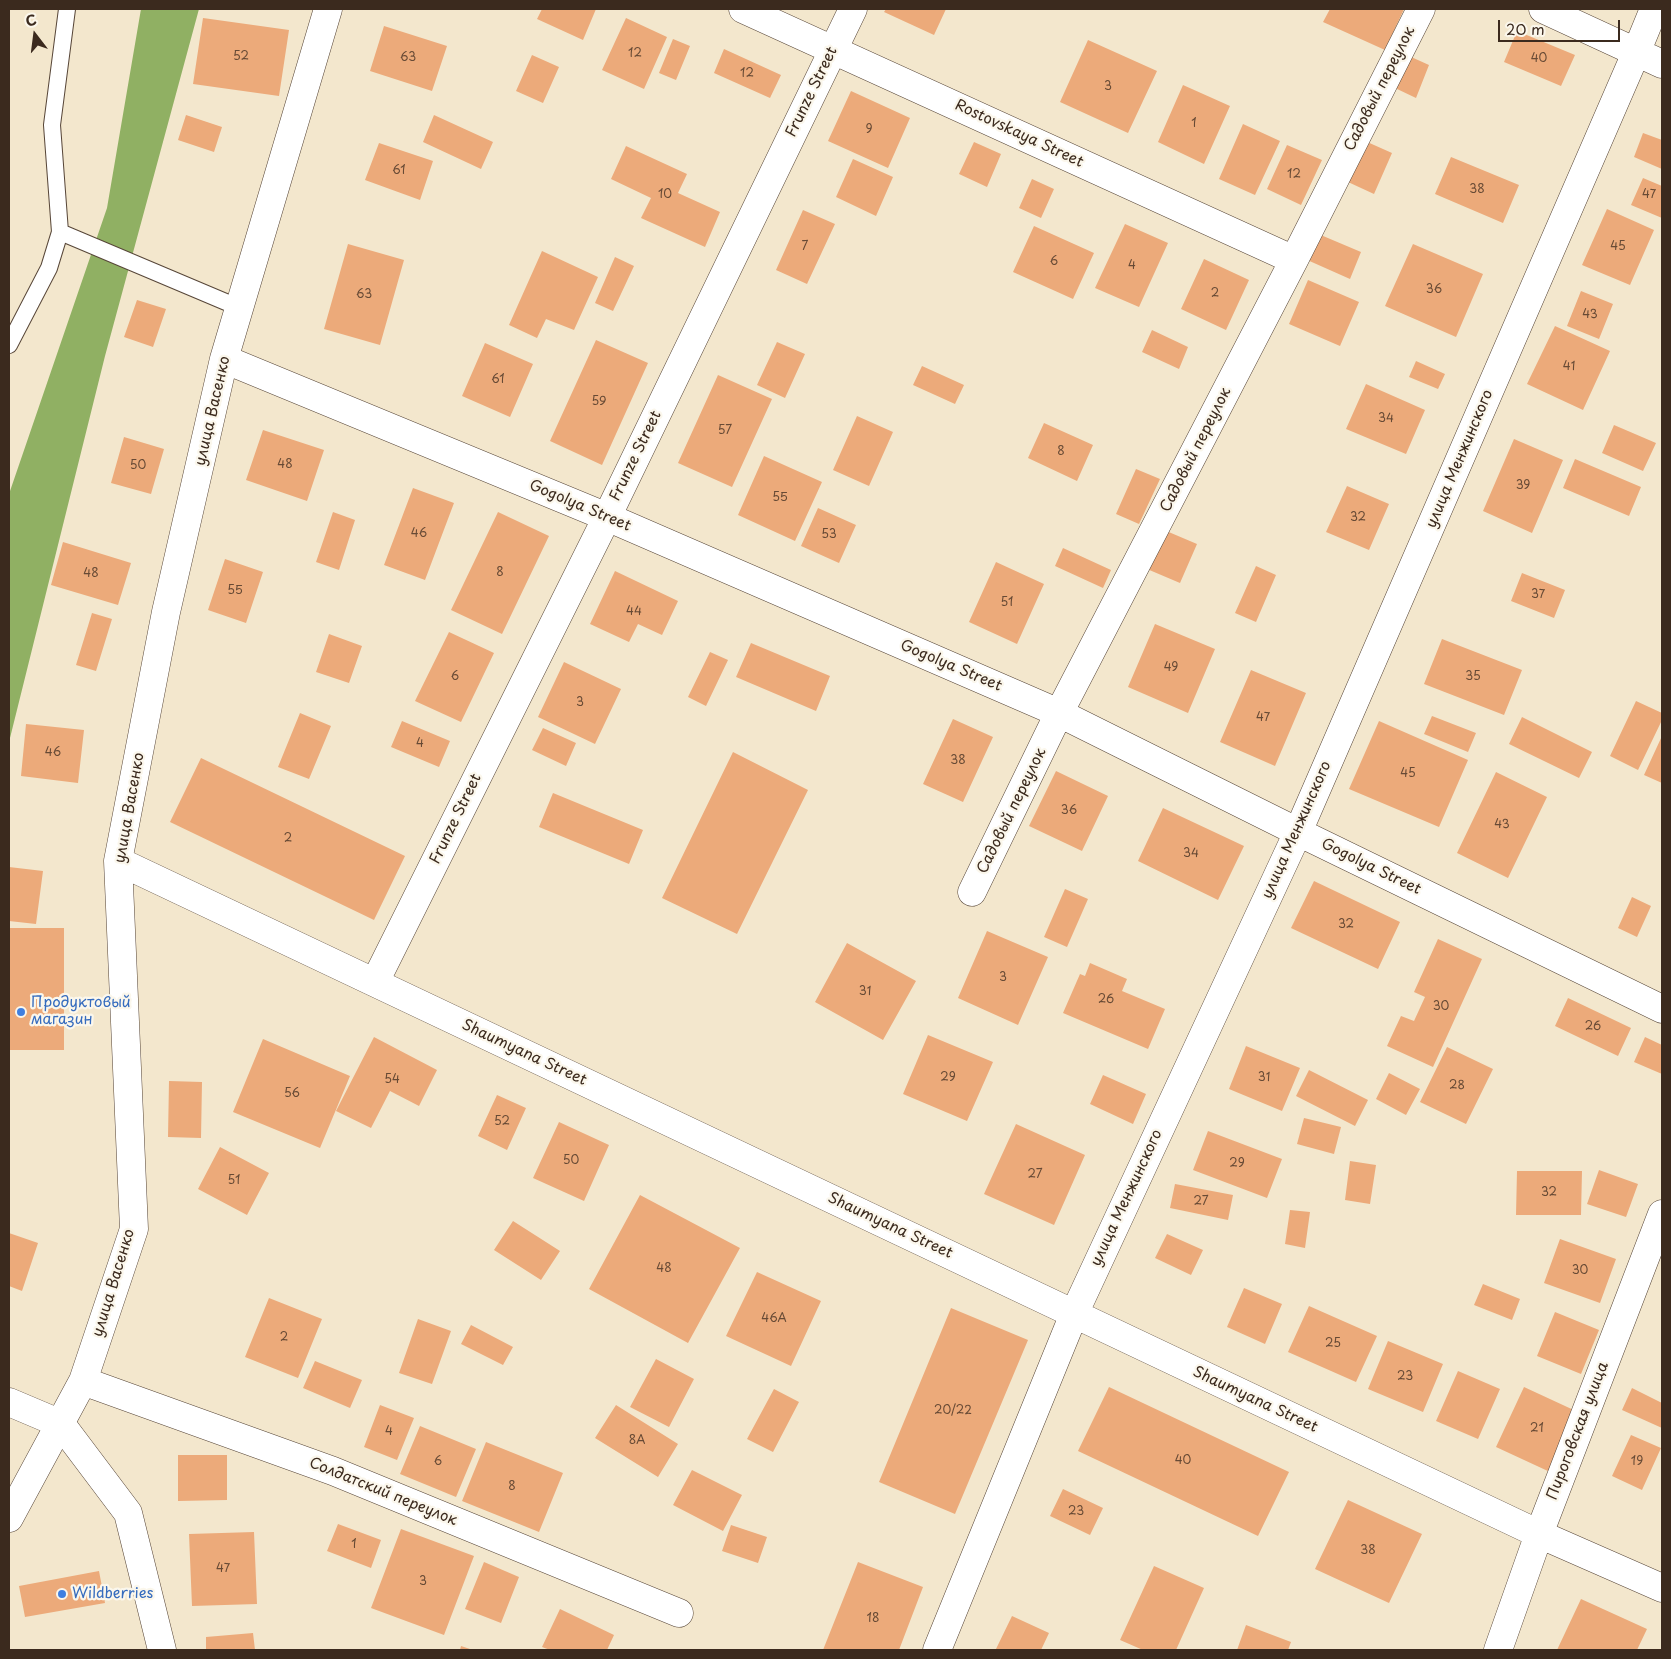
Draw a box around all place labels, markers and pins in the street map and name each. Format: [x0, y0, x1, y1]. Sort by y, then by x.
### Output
place label: Продуктовый магазин [31, 994, 131, 1029]
marker: Продуктовый магазин [15, 1006, 27, 1018]
place label: Wildberries [72, 1585, 153, 1603]
marker: Wildberries [56, 1588, 68, 1600]

